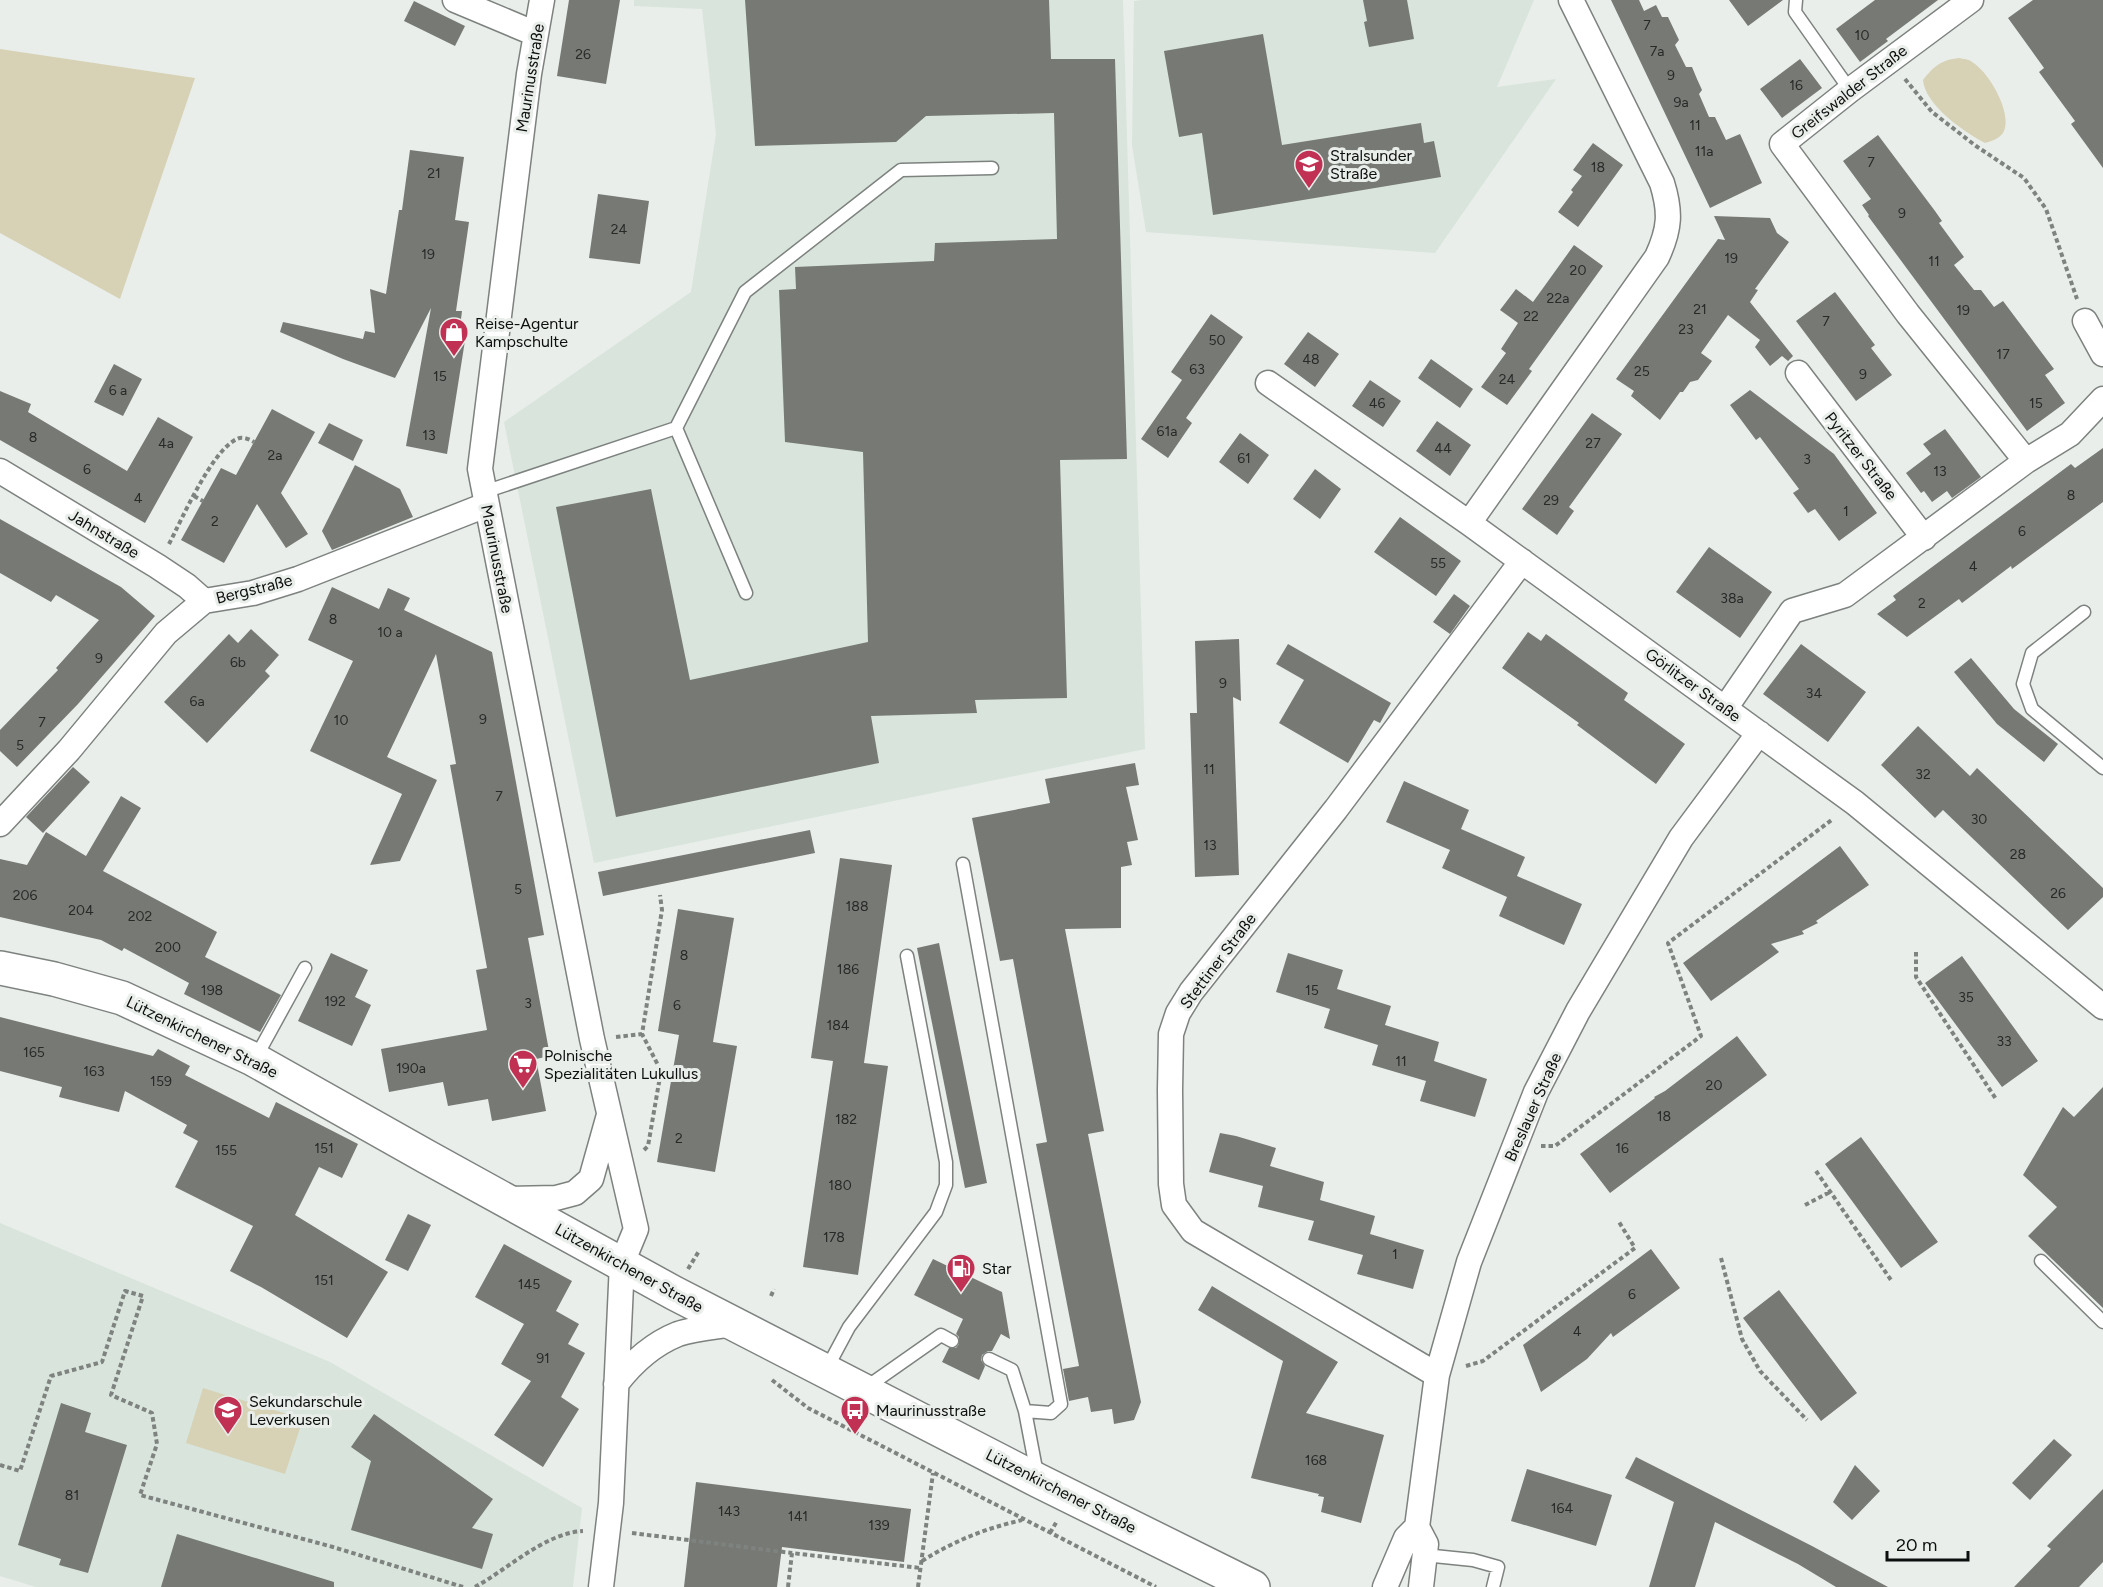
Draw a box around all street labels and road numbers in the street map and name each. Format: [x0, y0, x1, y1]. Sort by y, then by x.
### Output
street label: Maurinusstraße [512, 22, 548, 134]
street label: Greifswalder Straße [1787, 41, 1911, 143]
street label: Pyritzer Straße [1821, 408, 1901, 504]
street label: Maurinusstraße [477, 503, 517, 615]
street label: Jahnstraße [65, 505, 143, 563]
street label: Bergstraße [214, 570, 294, 608]
street label: Görlitzer Straße [1642, 644, 1745, 726]
street label: Stettiner Straße [1176, 909, 1260, 1012]
street label: Lützenkirchener Straße [123, 992, 281, 1082]
street label: Breslauer Straße [1500, 1049, 1566, 1164]
street label: Lützenkirchener Straße [552, 1219, 707, 1317]
street label: Lützenkirchener Straße [983, 1445, 1140, 1537]

